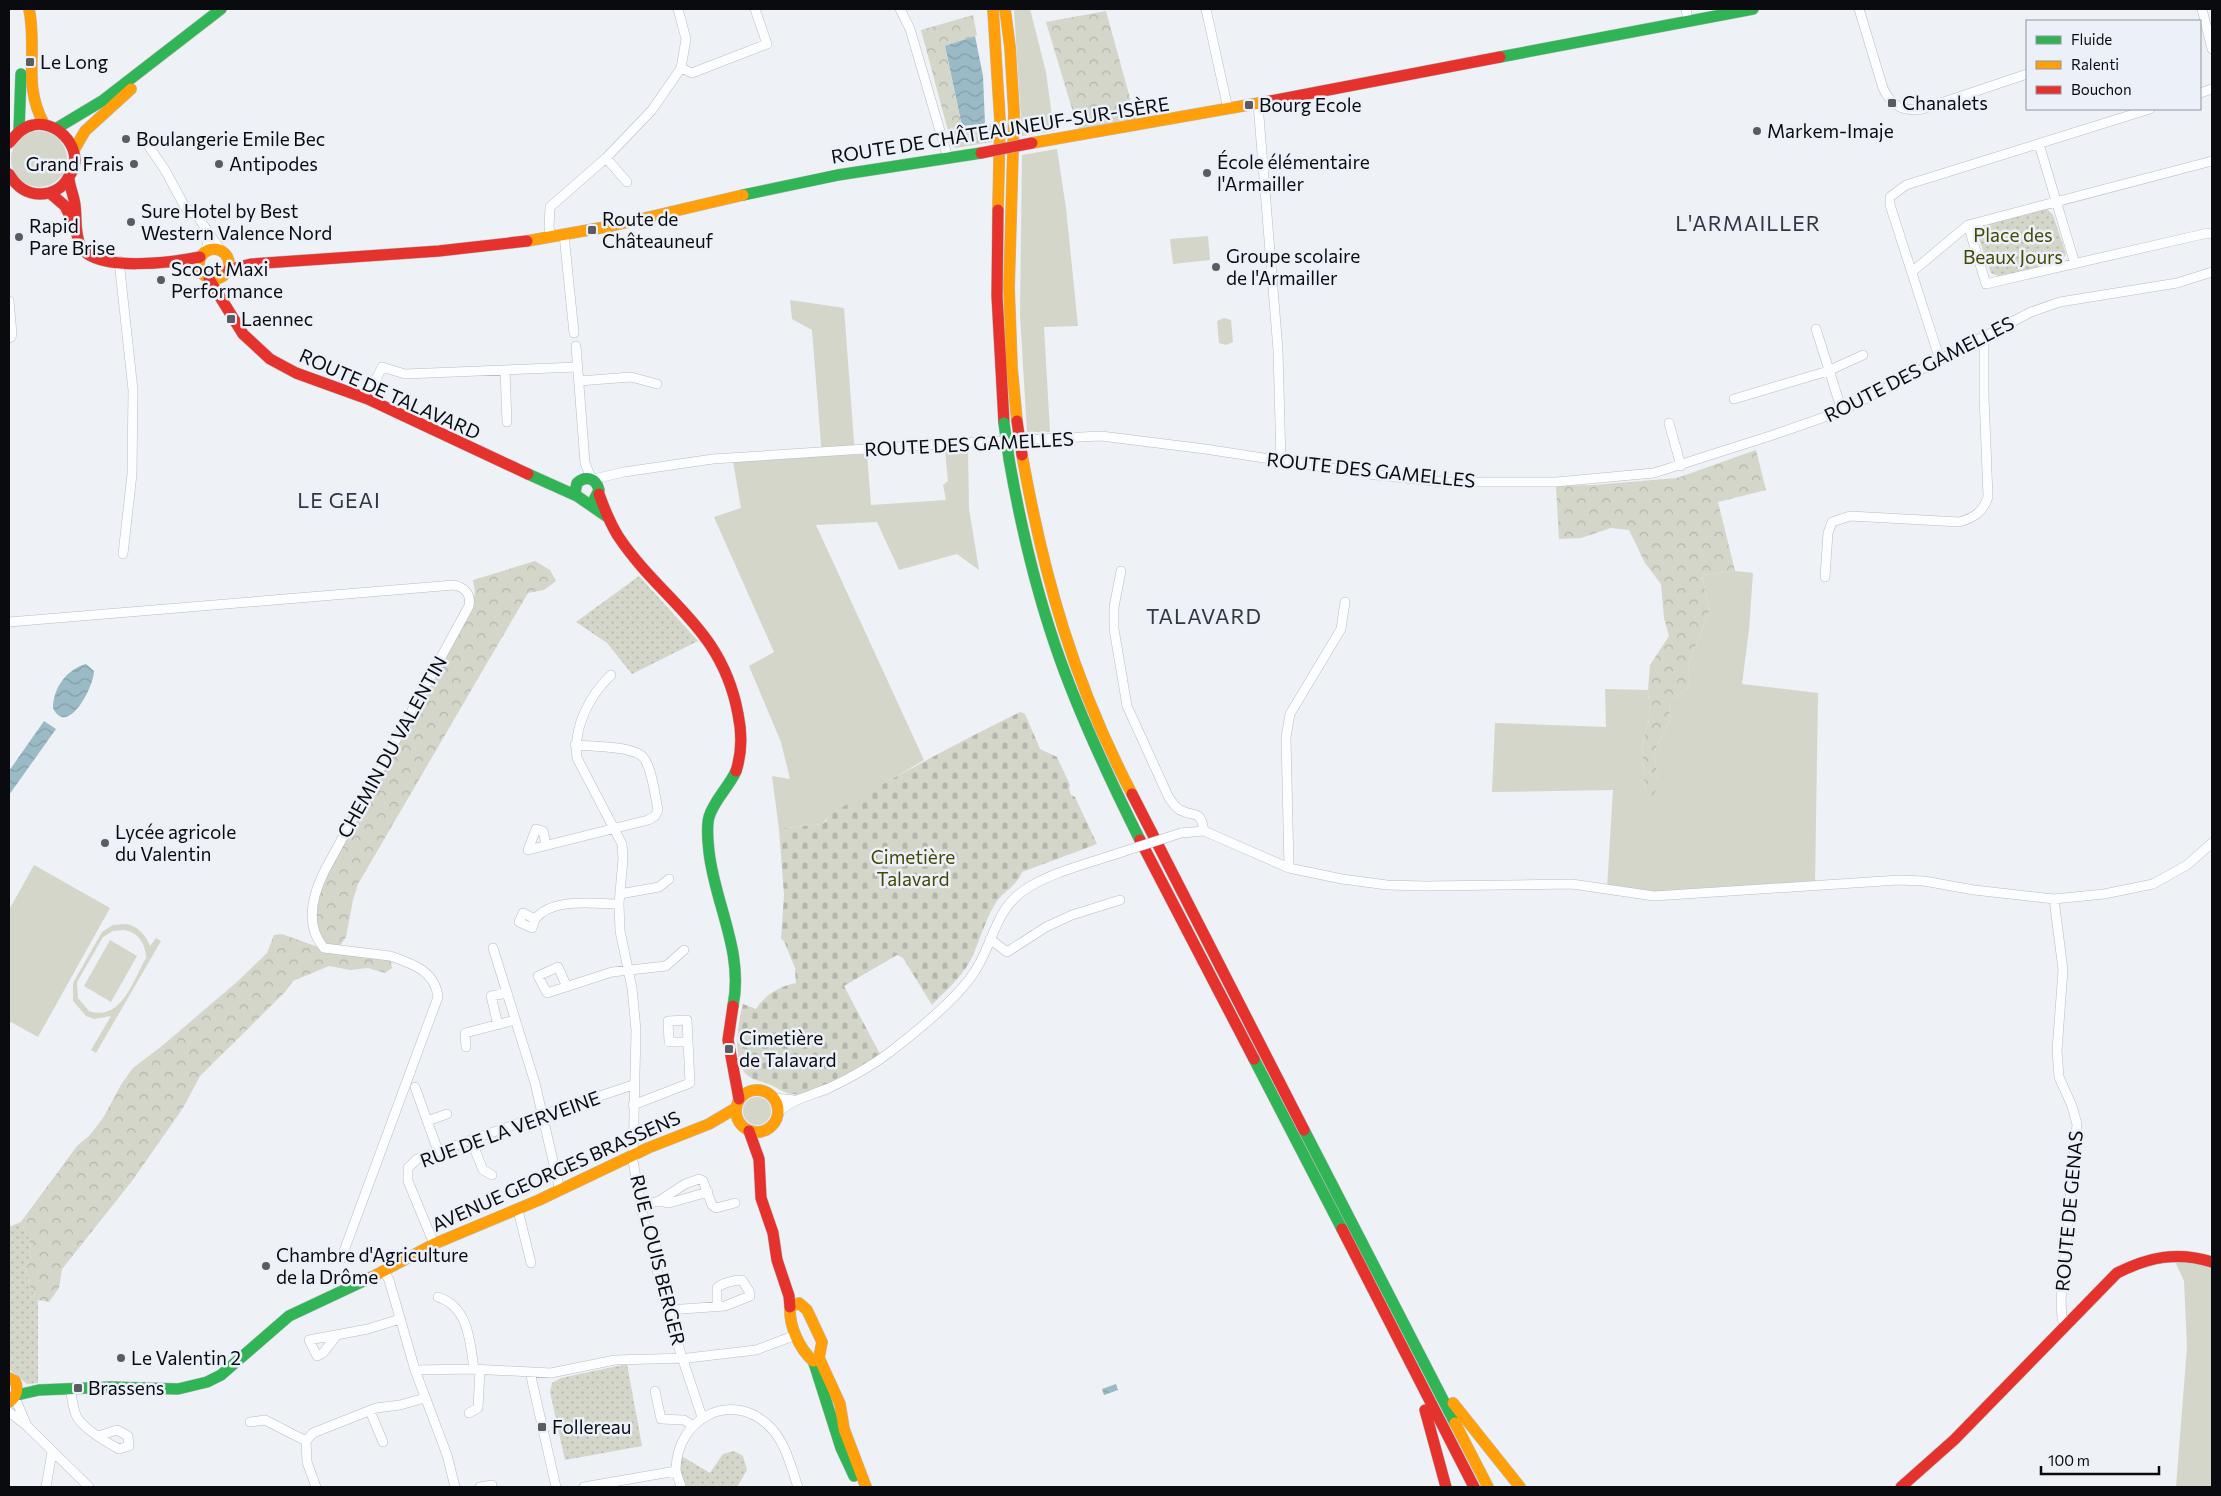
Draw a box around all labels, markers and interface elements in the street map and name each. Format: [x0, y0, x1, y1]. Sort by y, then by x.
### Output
legend [2026, 20, 2201, 110]
text: Fluide [2071, 30, 2112, 48]
place label: Le Long [40, 50, 108, 73]
text: Ralenti [2071, 55, 2119, 73]
marker: Le Long [24, 56, 36, 68]
text: Bouchon [2071, 80, 2132, 98]
street label: ROUTE DE CHÂTEAUNEUF-SUR-ISÈRE [829, 91, 1171, 168]
place label: Chanalets [1902, 91, 1988, 114]
place label: Bourg Ecole [1259, 93, 1362, 116]
marker: Chanalets [1886, 97, 1898, 109]
marker: Bourg Ecole [1243, 99, 1255, 111]
place label: Markem-Imaje [1767, 119, 1894, 142]
marker: Markem-Imaje [1751, 125, 1763, 137]
place label: Boulangerie Emile Bec [136, 127, 325, 150]
marker: Boulangerie Emile Bec [120, 133, 132, 145]
place label: École élémentaire l'Armailler [1217, 150, 1370, 195]
place label: Grand Frais [26, 152, 124, 175]
place label: Antipodes [229, 152, 318, 175]
marker: Grand Frais [128, 158, 140, 170]
marker: Antipodes [213, 158, 225, 170]
marker: École élémentaire l'Armailler [1201, 167, 1213, 179]
place label: Sure Hotel by Best Western Valence Nord [141, 199, 332, 244]
place label: Route de Châteauneuf [602, 207, 713, 252]
district label: L'ARMAILLER [1675, 210, 1821, 235]
place label: Rapid Pare Brise [29, 214, 115, 259]
marker: Sure Hotel by Best Western Valence Nord [125, 216, 137, 228]
park label: Place des Beaux Jours [1963, 223, 2063, 268]
marker: Route de Châteauneuf [586, 224, 598, 236]
marker: Rapid Pare Brise [13, 231, 25, 243]
place label: Groupe scolaire de l'Armailler [1226, 244, 1360, 289]
place label: Scoot Maxi Performance [171, 257, 283, 302]
marker: Groupe scolaire de l'Armailler [1210, 261, 1222, 273]
marker: Scoot Maxi Performance [155, 274, 167, 286]
place label: Laennec [241, 307, 313, 330]
street label: ROUTE DES GAMELLES [1820, 311, 2017, 426]
marker: Laennec [225, 313, 237, 325]
street label: ROUTE DE TALAVARD [296, 343, 484, 444]
street label: ROUTE DES GAMELLES [864, 427, 1074, 460]
street label: ROUTE DES GAMELLES [1266, 447, 1477, 492]
district label: LE GEAI [297, 487, 381, 512]
district label: TALAVARD [1146, 603, 1262, 628]
street label: CHEMIN DU VALENTIN [332, 652, 451, 842]
place label: Lycée agricole du Valentin [115, 820, 236, 865]
marker: Lycée agricole du Valentin [99, 837, 111, 849]
park label: Cimetière Talavard [871, 845, 955, 890]
place label: Cimetière de Talavard [739, 1026, 836, 1071]
marker: Cimetière de Talavard [723, 1043, 735, 1055]
street label: RUE DE LA VERVEINE [417, 1085, 603, 1172]
street label: AVENUE GEORGES BRASSENS [428, 1105, 684, 1236]
street label: ROUTE DE GENAS [2050, 1129, 2087, 1292]
street label: RUE LOUIS BERGER [626, 1172, 691, 1348]
place label: Chambre d'Agriculture de la Drôme [276, 1243, 468, 1288]
marker: Chambre d'Agriculture de la Drôme [260, 1260, 272, 1272]
place label: Le Valentin 2 [131, 1346, 241, 1369]
marker: Le Valentin 2 [115, 1352, 127, 1364]
place label: Brassens [88, 1376, 164, 1399]
marker: Brassens [72, 1382, 84, 1394]
place label: Follereau [552, 1415, 631, 1438]
marker: Follereau [536, 1421, 548, 1433]
scale bar [2041, 1444, 2158, 1476]
text: 100 m [2048, 1451, 2090, 1469]

